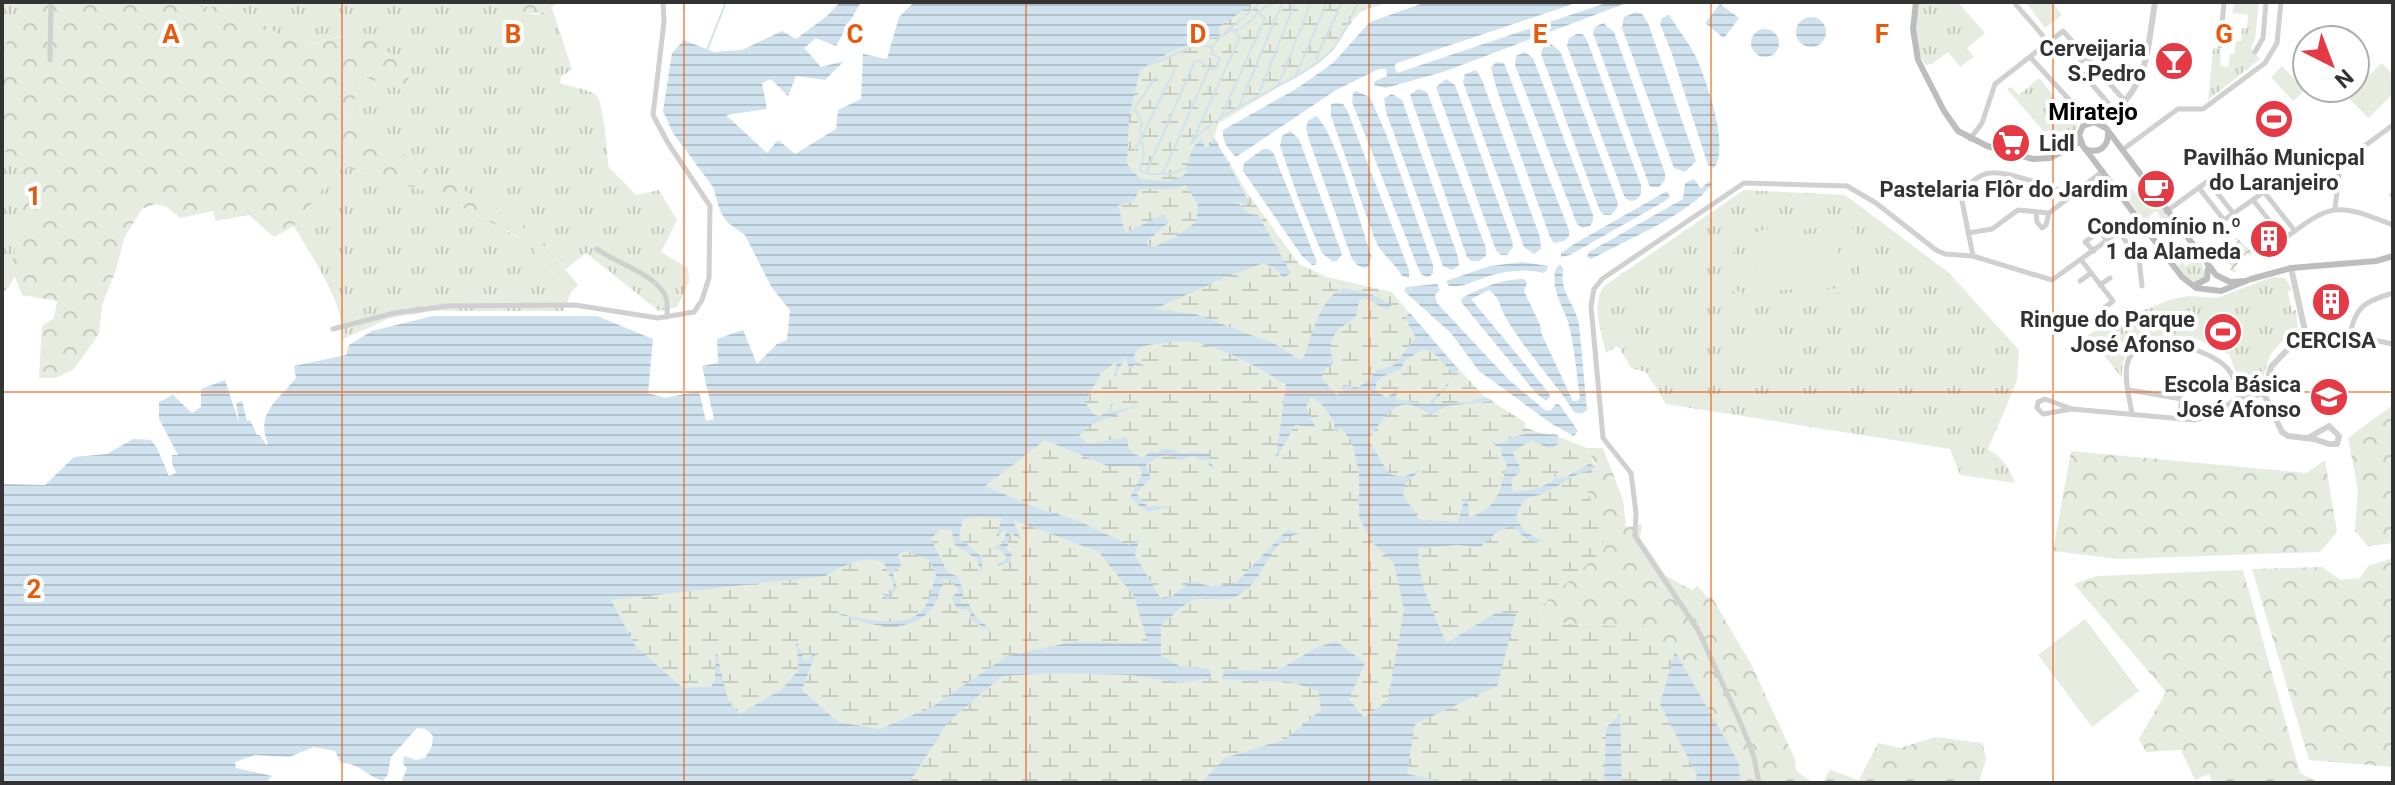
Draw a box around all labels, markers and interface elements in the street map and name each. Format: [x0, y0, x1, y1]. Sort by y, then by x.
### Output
text: A [162, 19, 180, 49]
text: B [505, 19, 521, 49]
text: C [846, 19, 864, 49]
text: D [1190, 19, 1206, 49]
text: E [1533, 19, 1548, 49]
text: F [1875, 19, 1889, 49]
text: G [2215, 19, 2233, 49]
north arrow [2291, 24, 2371, 104]
place label: Cerveijaria S.Pedro [2040, 36, 2146, 86]
bar icon: Cerveijaria S.Pedro [2153, 40, 2195, 82]
text: N [2330, 64, 2358, 93]
district label: Miratejo [2048, 98, 2138, 126]
sports icon: Pavilhão Municpal do Laranjeiro [2253, 98, 2295, 140]
supermarket icon: Lidl [1990, 122, 2032, 164]
place label: Lidl [2039, 131, 2075, 156]
place label: Pavilhão Municpal do Laranjeiro [2183, 145, 2365, 195]
cafe icon: Pastelaria Flôr do Jardim [2135, 168, 2177, 210]
place label: Pastelaria Flôr do Jardim [1880, 177, 2128, 202]
text: 1 [27, 181, 41, 211]
place label: Condomínio n.º 1 da Alameda [2087, 214, 2241, 264]
building icon: Condomínio n.º 1 da Alameda [2248, 218, 2290, 260]
building icon: CERCISA [2310, 281, 2352, 323]
place label: Ringue do Parque José Afonso [2020, 307, 2195, 357]
sports icon: Ringue do Parque José Afonso [2202, 311, 2244, 353]
place label: CERCISA [2286, 328, 2376, 353]
place label: Escola Básica José Afonso [2164, 372, 2301, 422]
school or university icon: Escola Básica José Afonso [2308, 376, 2350, 418]
text: 2 [27, 574, 41, 604]

